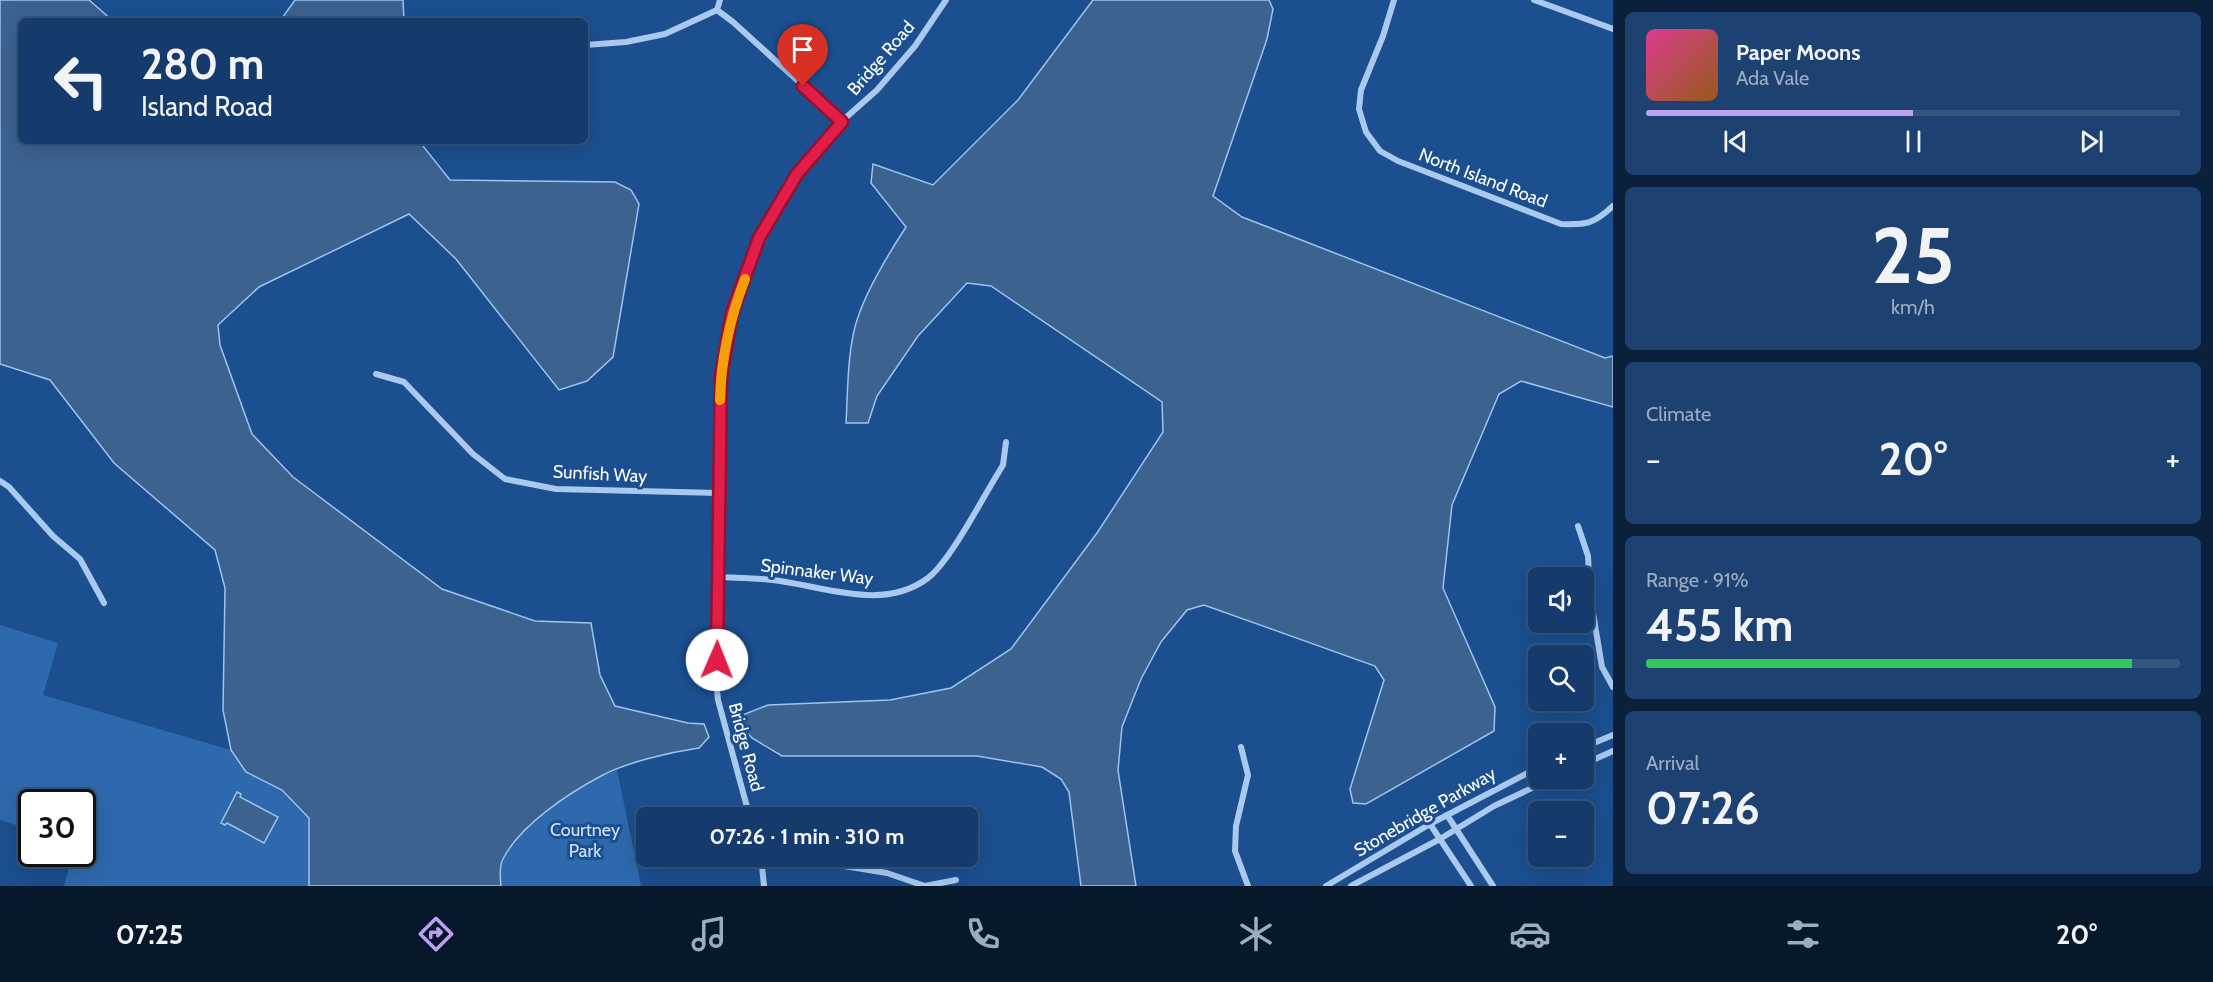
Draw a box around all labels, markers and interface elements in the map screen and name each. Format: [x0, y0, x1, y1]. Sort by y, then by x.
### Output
street label: Bridge Road [843, 16, 919, 100]
pin [777, 24, 828, 86]
icon: arrive [786, 33, 819, 66]
text: 280 m [141, 38, 264, 90]
text: Paper Moons [1736, 39, 1860, 66]
icon: left [42, 42, 120, 120]
text: Ada Vale [1736, 66, 1809, 90]
text: Island Road [141, 90, 273, 123]
icon: previous [1719, 125, 1752, 158]
icon: pause [1897, 125, 1930, 158]
icon: next [2075, 125, 2108, 158]
street label: North Island Road [1416, 143, 1550, 213]
text: 25 [1871, 208, 1955, 303]
text: km/h [1891, 295, 1935, 319]
text: Climate [1646, 402, 1711, 426]
text: 20° [1879, 432, 1947, 486]
text: − [1646, 439, 1661, 479]
text: + [2165, 439, 2180, 479]
street label: Sunfish Way [552, 461, 648, 487]
street label: Spinnaker Way [759, 554, 875, 590]
map controls [1528, 567, 1594, 867]
button: sound [1528, 567, 1594, 633]
text: Range · 91% [1646, 568, 1749, 592]
text: 455 km [1646, 598, 1793, 652]
position arrow [685, 628, 749, 692]
button: search [1528, 645, 1594, 711]
street label: Bridge Road [724, 700, 768, 794]
button: + [1528, 723, 1594, 789]
text: Arrival [1646, 751, 1699, 775]
street label: Stonebridge Parkway [1350, 762, 1500, 862]
text: 07:26 [1646, 781, 1760, 835]
speed limit sign: 30 [18, 789, 96, 867]
button: − [1528, 801, 1594, 867]
park label: Courtney Park [550, 819, 620, 862]
text: 07:26 · 1 min · 310 m [710, 823, 904, 850]
icon: directions [415, 913, 457, 955]
icon: music [688, 913, 730, 955]
icon: phone [962, 913, 1004, 955]
icon: climate [1235, 913, 1277, 955]
icon: car [1509, 913, 1551, 955]
icon: filters [1782, 913, 1824, 955]
text: 07:25 [116, 918, 183, 951]
text: 20° [2056, 918, 2097, 951]

